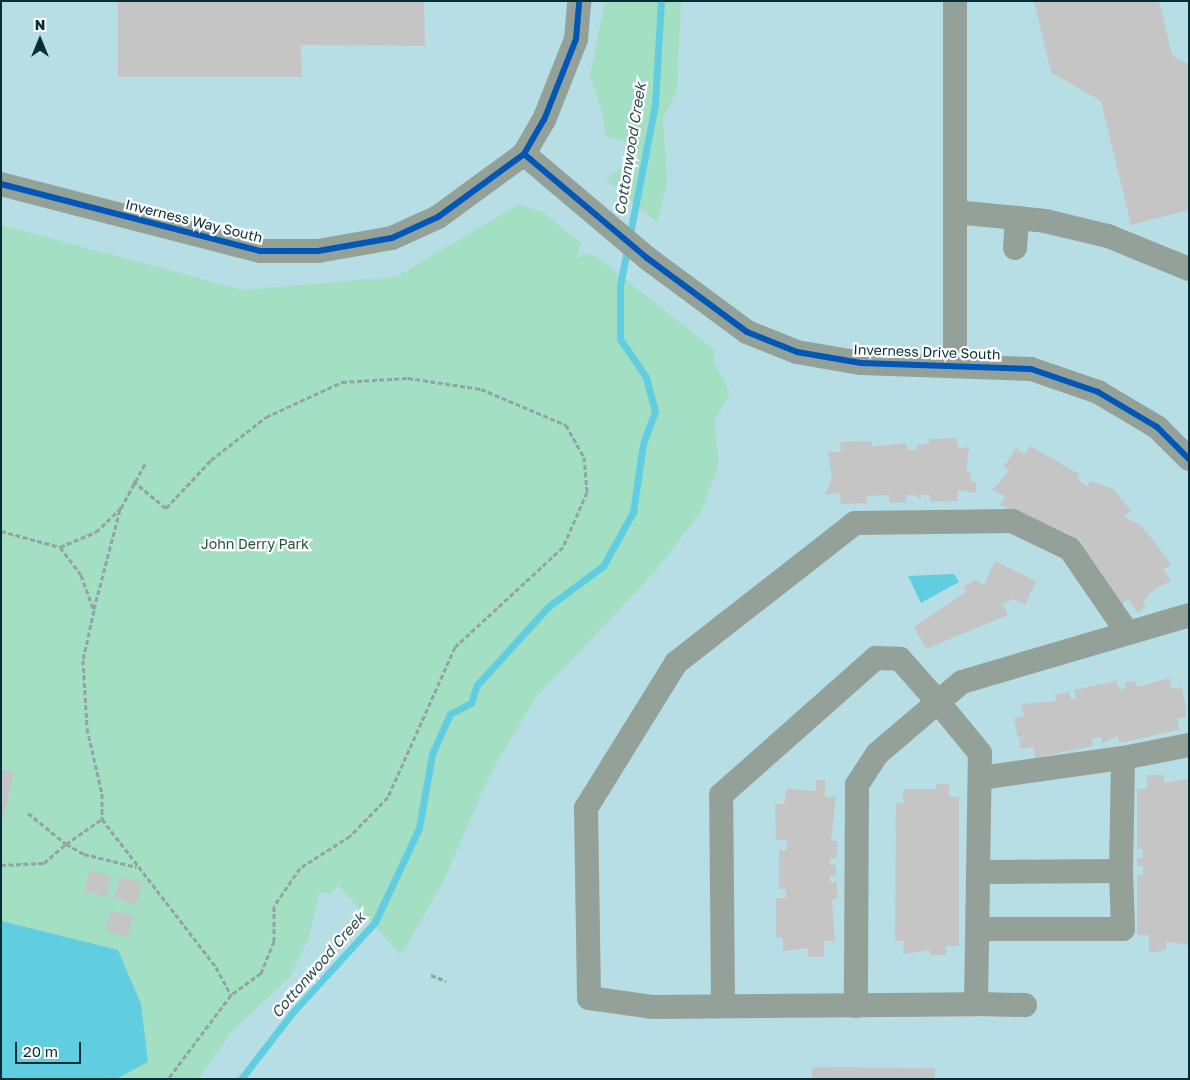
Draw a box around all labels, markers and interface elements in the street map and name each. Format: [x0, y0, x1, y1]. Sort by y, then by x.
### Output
north arrow [15, 15, 65, 65]
text: N [35, 16, 45, 33]
water label: Cottonwood Creek [611, 81, 649, 217]
street label: Inverness Way South [124, 196, 264, 246]
street label: Inverness Drive South [853, 341, 1001, 363]
park label: John Derry Park [201, 536, 309, 552]
water label: Cottonwood Creek [267, 909, 369, 1021]
scale bar [18, 1032, 84, 1064]
text: 20 m [23, 1042, 58, 1060]

